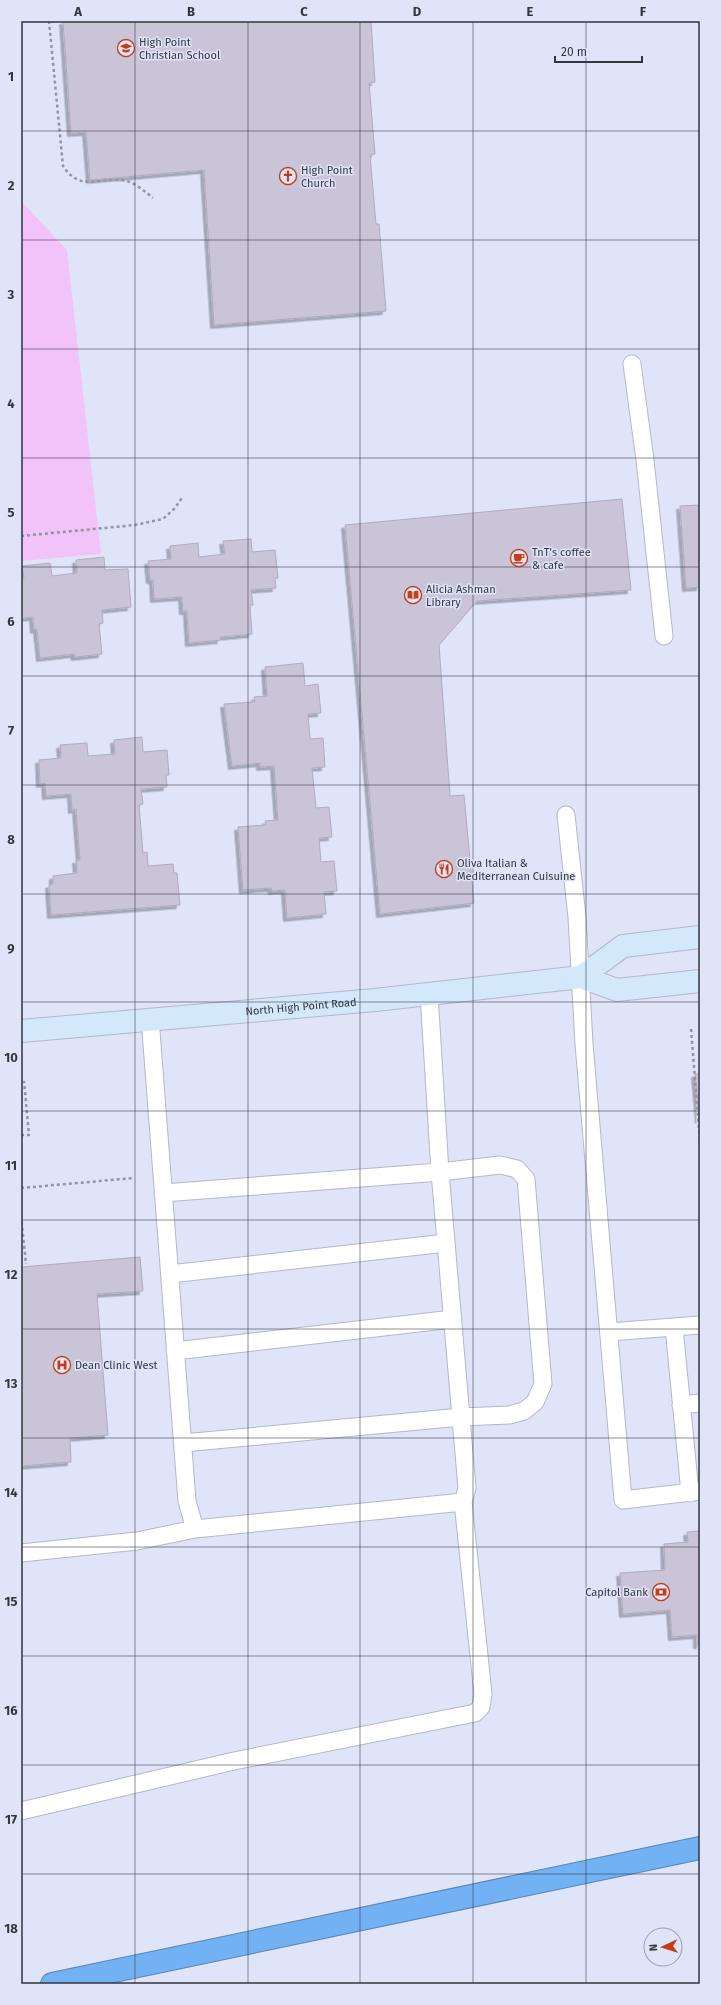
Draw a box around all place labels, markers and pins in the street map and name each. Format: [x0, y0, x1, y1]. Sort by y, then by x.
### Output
place label: High Point Christian School [139, 36, 220, 62]
school or university icon: High Point Christian School [116, 38, 136, 58]
place label: High Point Church [301, 164, 353, 190]
church icon: High Point Church [278, 166, 298, 186]
place label: TnT's coffee & cafe [532, 546, 591, 572]
cafe icon: TnT's coffee & cafe [509, 548, 529, 568]
place label: Alicia Ashman Library [426, 583, 496, 609]
library icon: Alicia Ashman Library [403, 585, 423, 605]
place label: Oliva Italian & Mediterranean Cuisuine [457, 857, 575, 883]
restaurant icon: Oliva Italian & Mediterranean Cuisuine [434, 859, 454, 879]
hospital icon: Dean Clinic West [52, 1355, 72, 1375]
place label: Dean Clinic West [75, 1359, 158, 1372]
bank icon: Capitol Bank [651, 1582, 671, 1602]
place label: Capitol Bank [585, 1586, 648, 1599]

